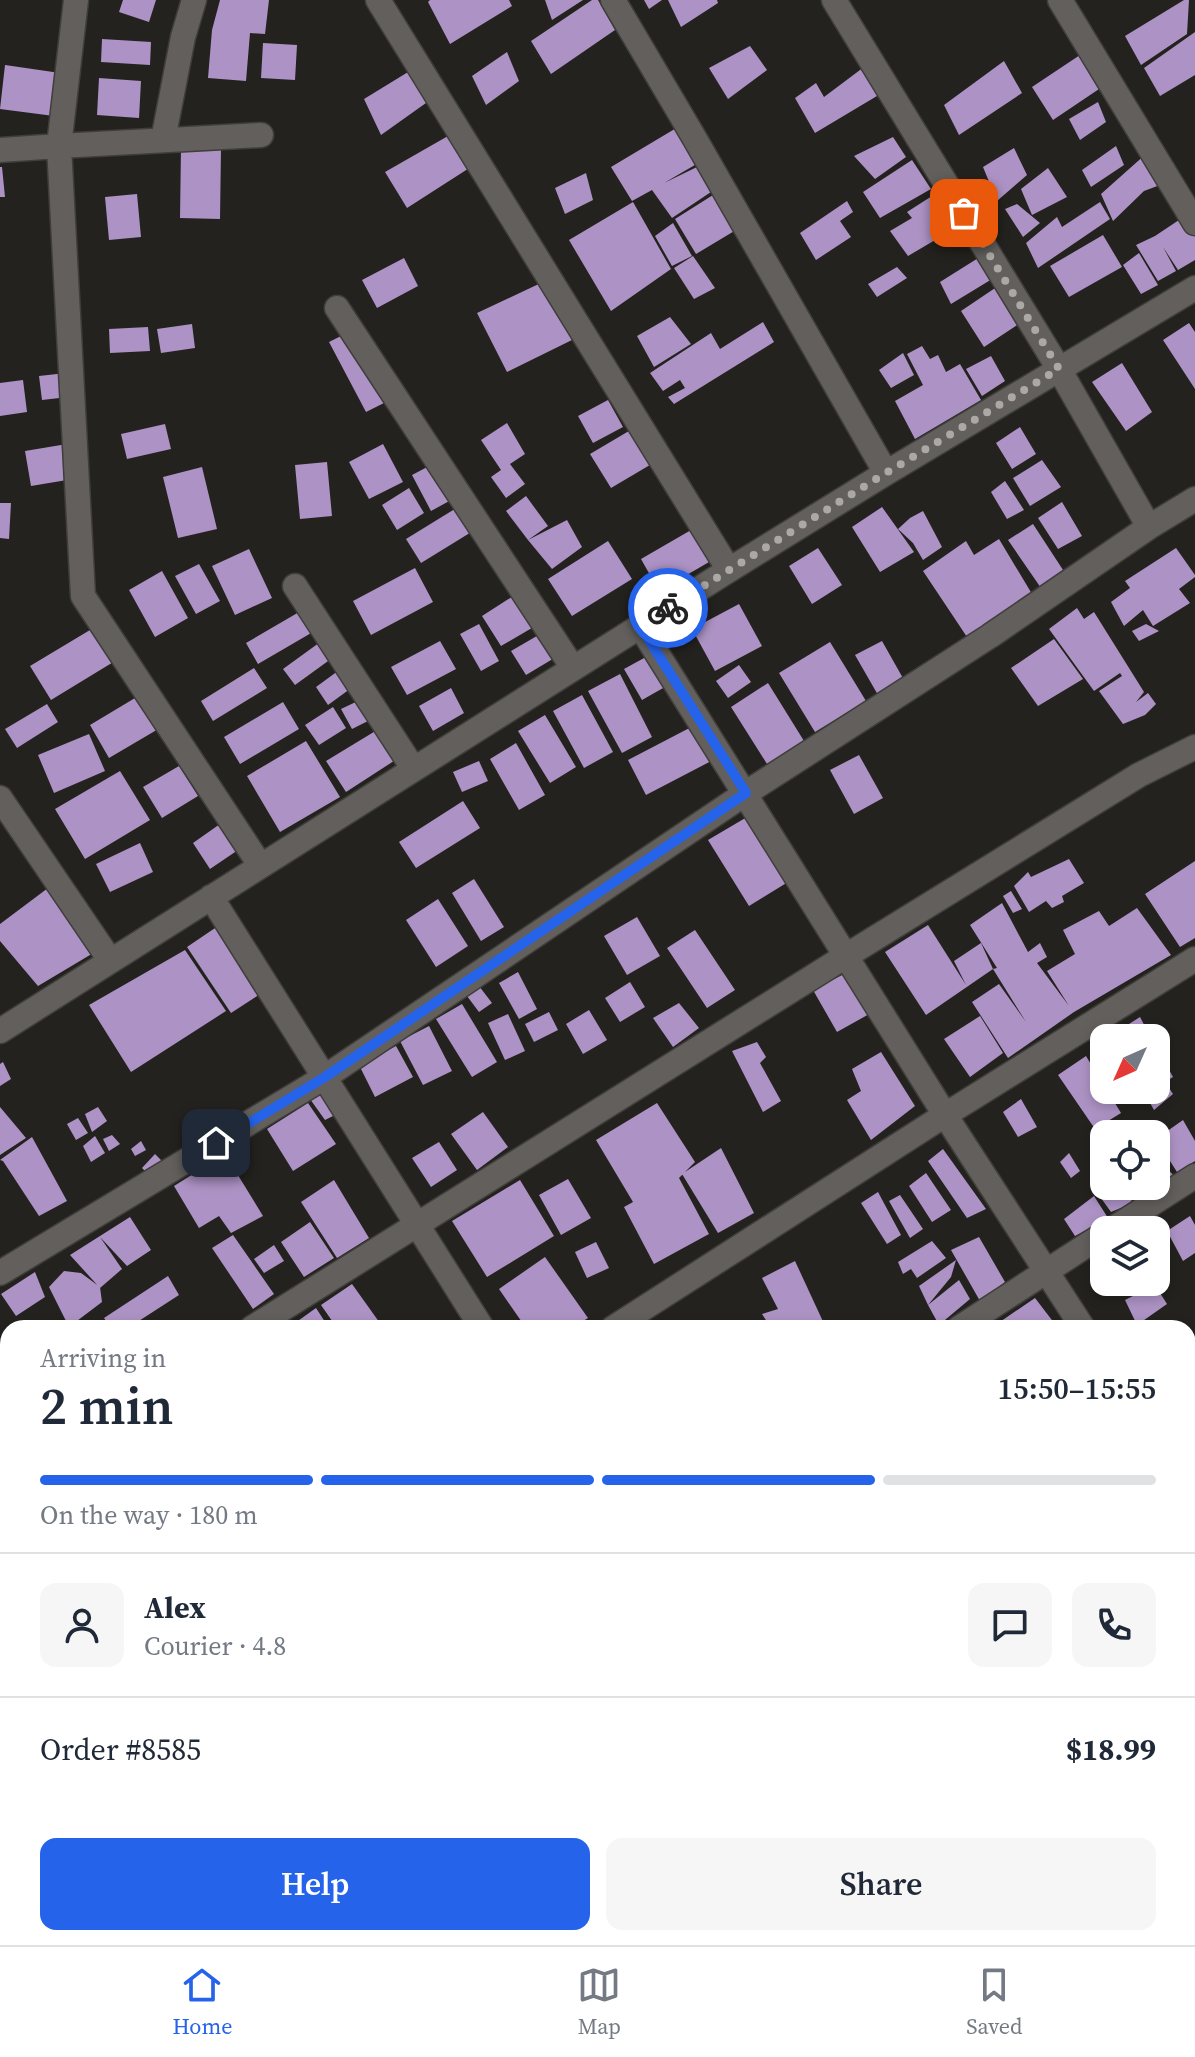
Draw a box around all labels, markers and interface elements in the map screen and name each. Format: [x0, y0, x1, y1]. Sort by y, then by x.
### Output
pin [930, 179, 998, 247]
icon: bag [942, 191, 986, 235]
courier [628, 568, 708, 648]
icon: bike [646, 586, 690, 630]
north arrow [1090, 1024, 1170, 1104]
map controls [1090, 1024, 1170, 1296]
pin [182, 1109, 250, 1177]
button: locate [1090, 1120, 1170, 1200]
icon: home [194, 1121, 238, 1165]
button: layers [1090, 1216, 1170, 1296]
text: Arriving in [40, 1340, 166, 1376]
text: 15:50–15:55 [997, 1368, 1156, 1409]
text: 2 min [40, 1370, 173, 1441]
text: On the way · 180 m [40, 1497, 258, 1533]
button: person [40, 1583, 124, 1667]
button: chat [968, 1583, 1052, 1667]
button: phone [1072, 1583, 1156, 1667]
text: Alex [144, 1587, 206, 1628]
text: Courier · 4.8 [144, 1628, 286, 1664]
text: Order #8585 [40, 1729, 201, 1770]
text: $18.99 [1066, 1729, 1156, 1770]
button: Help [40, 1838, 590, 1930]
button: Share [606, 1838, 1156, 1930]
tab: Home [172, 1963, 232, 2041]
tab: Map [577, 1963, 621, 2041]
tab: Saved [966, 1963, 1023, 2041]

